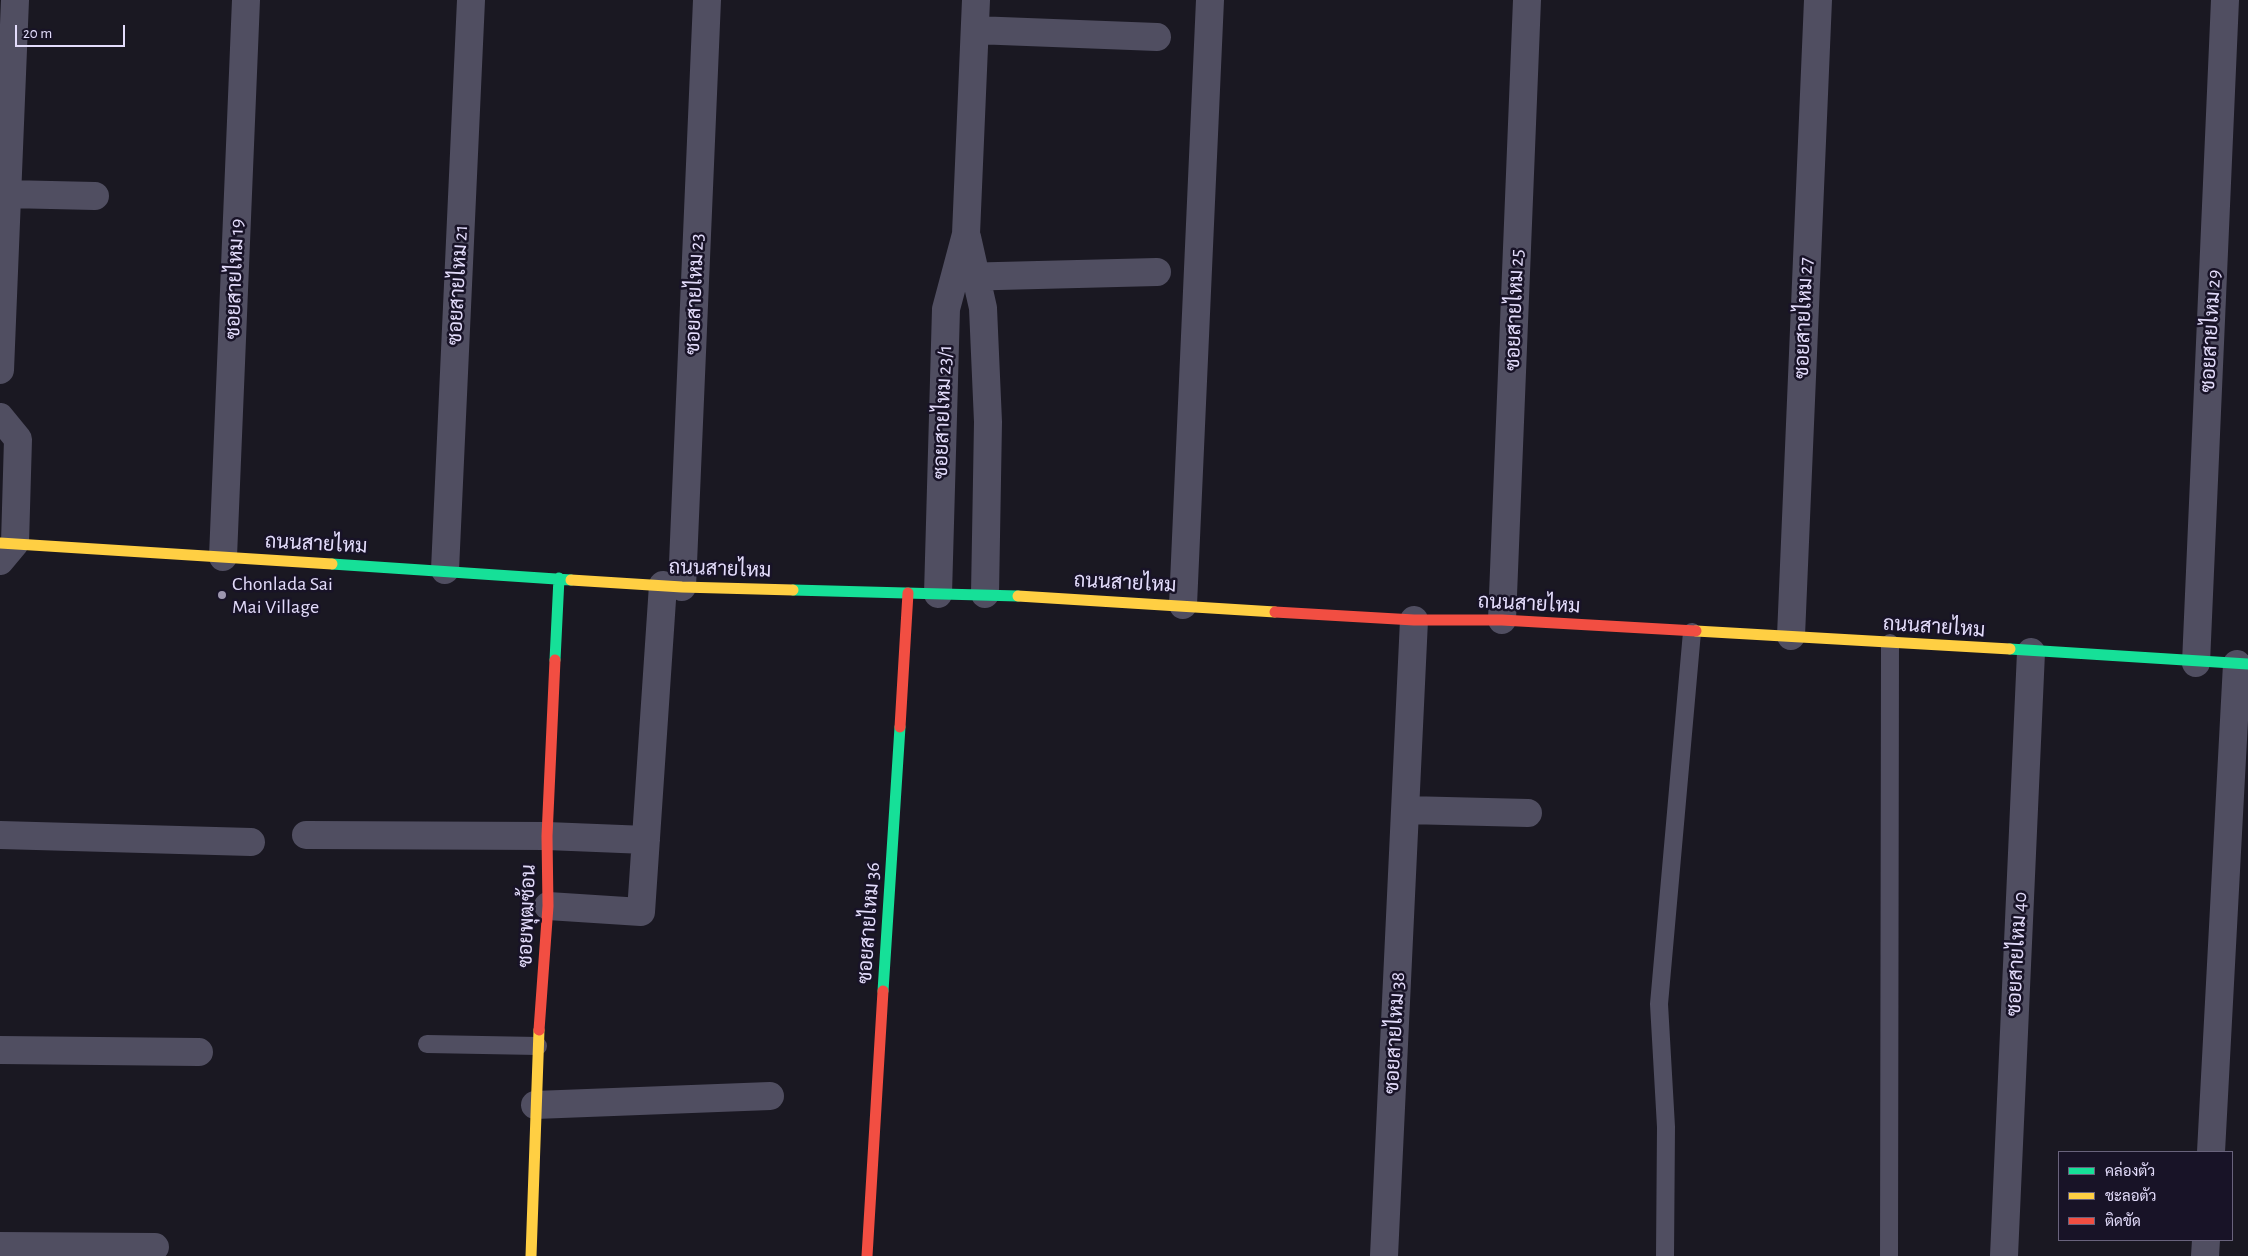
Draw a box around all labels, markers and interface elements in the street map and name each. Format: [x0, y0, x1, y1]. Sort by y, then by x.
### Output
scale bar [18, 15, 128, 47]
text: 20 m [23, 26, 52, 41]
street label: ซอยสายไหม 19 [221, 218, 249, 340]
street label: ซอยสายไหม 21 [443, 224, 473, 346]
street label: ซอยสายไหม 23 [681, 233, 709, 355]
street label: ซอยสายไหม 25 [1501, 249, 1529, 371]
street label: ซอยสายไหม 27 [1790, 257, 1818, 379]
street label: ซอยสายไหม 29 [2196, 269, 2226, 393]
street label: ซอยสายไหม 23/1 [929, 344, 957, 480]
street label: ถนนสายไหม [264, 529, 368, 559]
street label: ถนนสายไหม [668, 555, 772, 583]
street label: ถนนสายไหม [1073, 568, 1177, 598]
place label: Chonlada Sai Mai Village [232, 572, 333, 619]
marker: Chonlada Sai Mai Village [216, 589, 228, 601]
street label: ถนนสายไหม [1477, 589, 1581, 619]
street label: ถนนสายไหม [1882, 611, 1986, 643]
street label: ซอยสายไหม 36 [853, 861, 885, 985]
street label: ซอยพุฒซ้อน [513, 864, 541, 968]
street label: ซอยสายไหม 40 [2002, 891, 2032, 1017]
street label: ซอยสายไหม 38 [1380, 971, 1410, 1095]
legend [2058, 1151, 2233, 1241]
text: คล่องตัว [2105, 1164, 2155, 1179]
text: ชะลอตัว [2105, 1189, 2156, 1204]
text: ติดขัด [2105, 1214, 2141, 1229]

